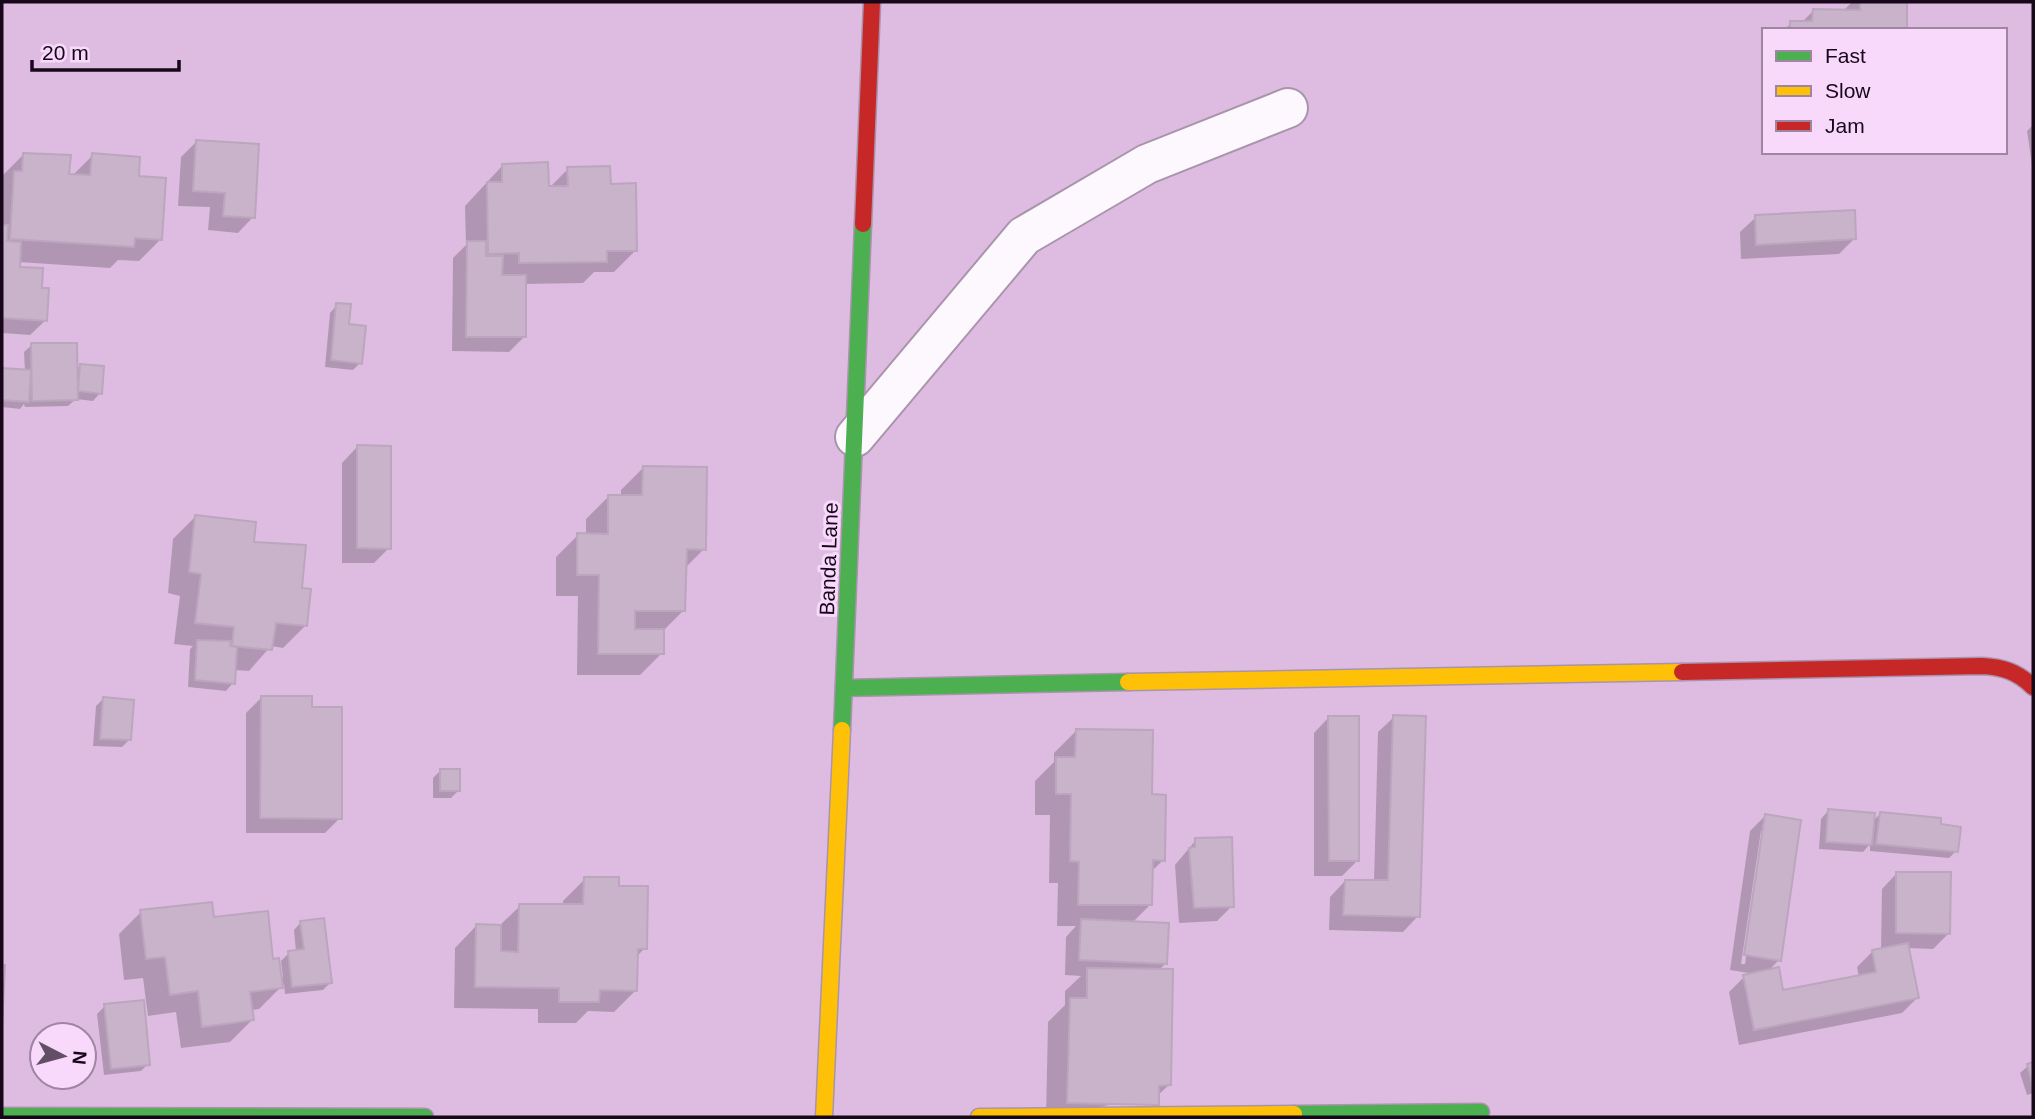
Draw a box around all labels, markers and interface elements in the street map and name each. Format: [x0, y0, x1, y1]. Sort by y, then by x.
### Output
scale bar [32, 28, 178, 72]
legend [1762, 28, 2007, 154]
text: 20 m [42, 41, 89, 64]
text: Fast [1825, 44, 1866, 67]
text: Slow [1825, 79, 1871, 102]
text: Jam [1825, 114, 1865, 137]
street label: Banda Lane [815, 502, 842, 616]
north arrow [28, 1021, 98, 1091]
text: N [68, 1050, 91, 1066]

